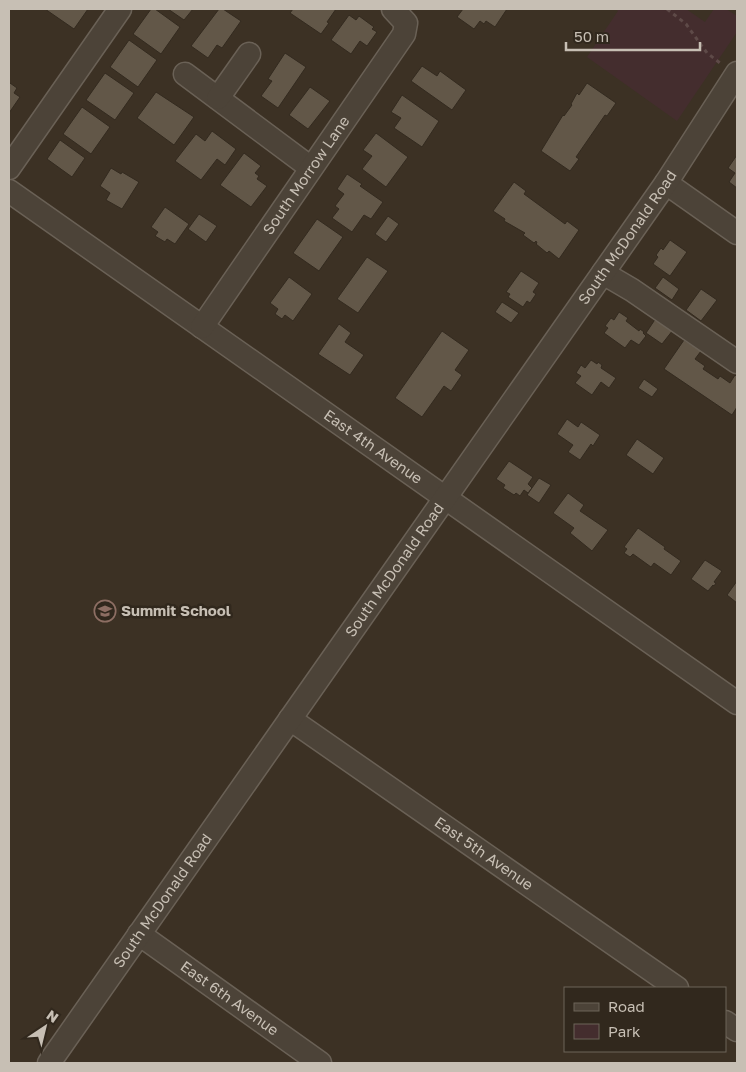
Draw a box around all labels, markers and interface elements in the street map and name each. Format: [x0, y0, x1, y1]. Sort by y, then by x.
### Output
scale bar [566, 20, 700, 52]
text: 50 m [574, 27, 609, 45]
street label: South Morrow Lane [258, 112, 353, 238]
street label: South McDonald Road [574, 167, 680, 308]
street label: East 4th Avenue [321, 405, 427, 487]
street label: South McDonald Road [341, 499, 447, 640]
school or university icon: Summit School [93, 599, 117, 623]
place label: Summit School [121, 601, 231, 619]
street label: East 5th Avenue [432, 812, 537, 894]
street label: South McDonald Road [109, 830, 215, 971]
street label: East 6th Avenue [177, 957, 283, 1039]
legend [564, 987, 726, 1052]
text: Road [608, 997, 645, 1015]
north arrow [20, 1002, 70, 1052]
text: N [44, 1006, 62, 1026]
text: Park [608, 1022, 641, 1040]

